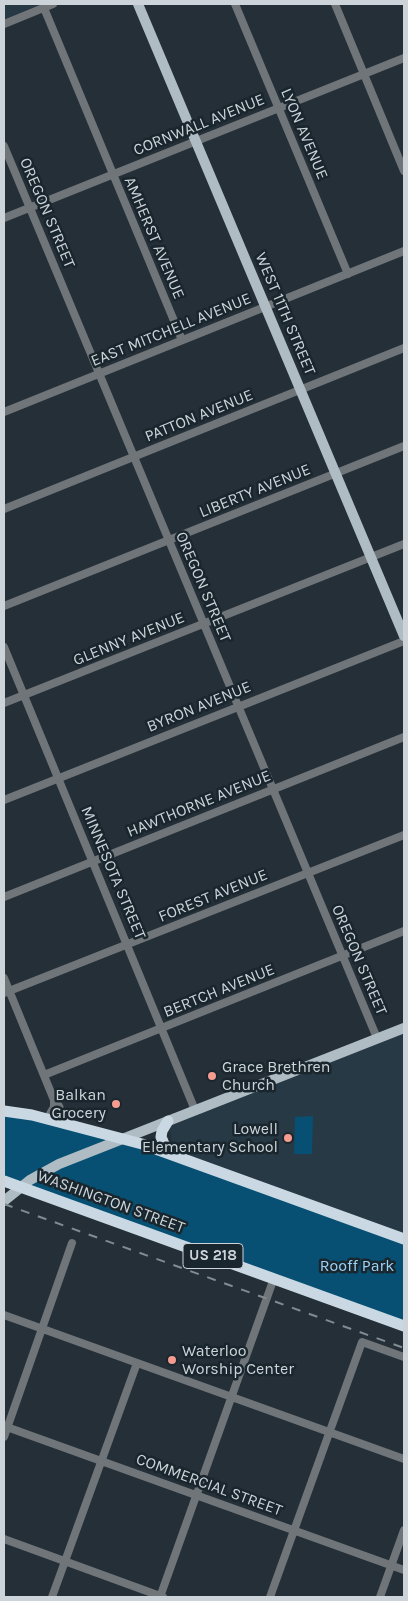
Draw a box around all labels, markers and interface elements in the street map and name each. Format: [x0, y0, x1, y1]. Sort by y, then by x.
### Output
street label: LYON AVENUE [276, 86, 332, 182]
street label: CORNWALL AVENUE [131, 90, 267, 160]
street label: OREGON STREET [15, 155, 79, 271]
street label: AMHERST AVENUE [120, 174, 188, 302]
street label: WEST 11TH STREET [251, 250, 319, 378]
street label: EAST MITCHELL AVENUE [88, 289, 254, 371]
street label: PATTON AVENUE [142, 386, 256, 446]
street label: LIBERTY AVENUE [197, 460, 313, 522]
street label: OREGON STREET [171, 529, 235, 645]
street label: GLENNY AVENUE [71, 608, 187, 670]
street label: BYRON AVENUE [144, 677, 254, 737]
street label: HAWTHORNE AVENUE [124, 766, 274, 842]
street label: MINNESOTA STREET [76, 804, 150, 942]
street label: FOREST AVENUE [156, 865, 270, 927]
street label: OREGON STREET [327, 902, 391, 1018]
street label: BERTCH AVENUE [161, 960, 277, 1022]
place label: Grace Brethren Church [222, 1057, 330, 1095]
marker: Grace Brethren Church [206, 1070, 218, 1082]
place label: Balkan Grocery [51, 1085, 106, 1123]
marker: Balkan Grocery [110, 1098, 122, 1110]
place label: Lowell Elementary School [142, 1119, 278, 1157]
marker: Lowell Elementary School [282, 1132, 294, 1144]
street label: WASHINGTON STREET [35, 1166, 187, 1238]
road number: US 218 [183, 1244, 243, 1268]
park label: Rooff Park [320, 1256, 394, 1276]
place label: Waterloo Worship Center [182, 1341, 294, 1379]
marker: Waterloo Worship Center [166, 1354, 178, 1366]
street label: COMMERCIAL STREET [133, 1450, 285, 1520]

